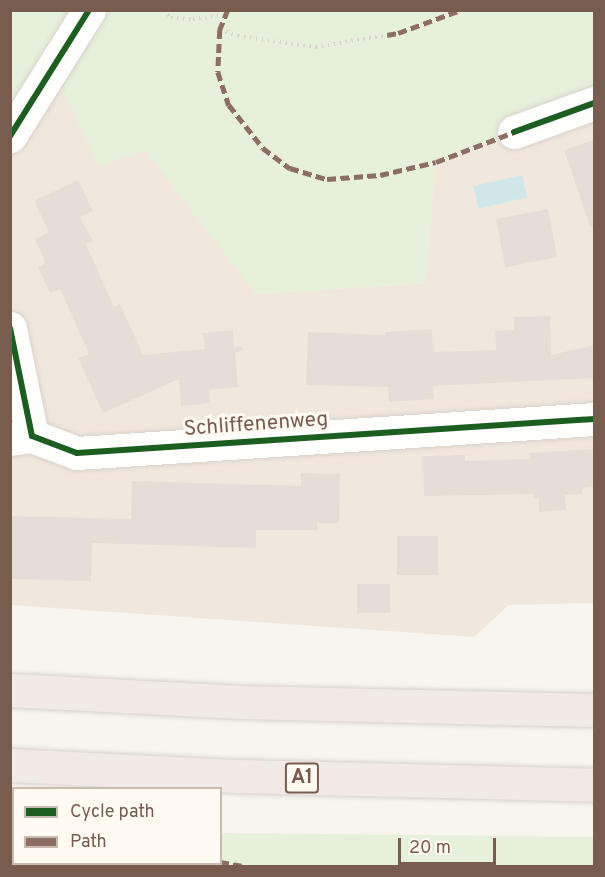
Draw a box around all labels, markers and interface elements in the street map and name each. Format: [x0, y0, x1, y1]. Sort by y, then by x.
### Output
street label: Schliffenenweg [183, 407, 329, 443]
road number: A1 [284, 761, 320, 795]
legend [12, 787, 222, 865]
text: Cycle path [70, 801, 155, 824]
scale bar [401, 826, 498, 864]
text: Path [70, 831, 107, 854]
text: 20 m [409, 837, 451, 860]

